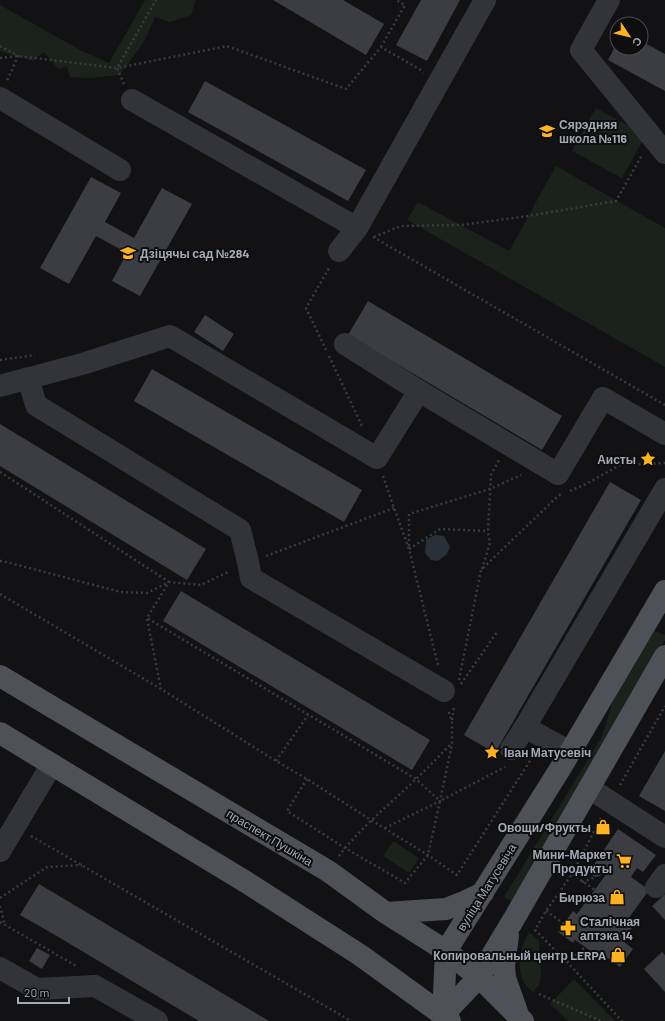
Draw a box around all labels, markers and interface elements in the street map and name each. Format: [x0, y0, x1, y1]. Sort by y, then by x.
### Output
north arrow [609, 16, 649, 56]
text: С [630, 35, 645, 49]
place label: Сярэдняя школа №116 [559, 117, 628, 145]
school or university icon: Сярэдняя школа №116 [538, 122, 556, 140]
school or university icon: Дзіцячы сад №284 [119, 244, 137, 262]
place label: Дзіцячы сад №284 [140, 246, 250, 261]
place icon: Аисты [639, 450, 657, 468]
place label: Аисты [597, 452, 636, 466]
place icon: Іван Матусевіч [483, 743, 501, 761]
place label: Іван Матусевіч [504, 745, 591, 760]
street label: праспект Пушкіна [224, 806, 316, 869]
shop icon: Овощи/Фрукты [594, 818, 612, 836]
place label: Овощи/Фрукты [498, 820, 591, 835]
street label: вуліца Матусевіча [454, 841, 519, 934]
place label: Мини-Маркет Продукты [533, 847, 612, 876]
supermarket icon: Мини-Маркет Продукты [615, 852, 633, 870]
shop icon: Бирюза [608, 888, 626, 906]
place label: Бирюза [559, 890, 605, 905]
place label: Сталічная аптэка 14 [580, 914, 640, 942]
pharmacy icon: Сталічная аптэка 14 [559, 919, 577, 937]
shop icon: Копировальный центр LERPA [609, 946, 627, 964]
place label: Копировальный центр LERPA [433, 948, 606, 963]
scale bar [18, 979, 69, 1005]
text: 20 m [24, 985, 50, 999]

